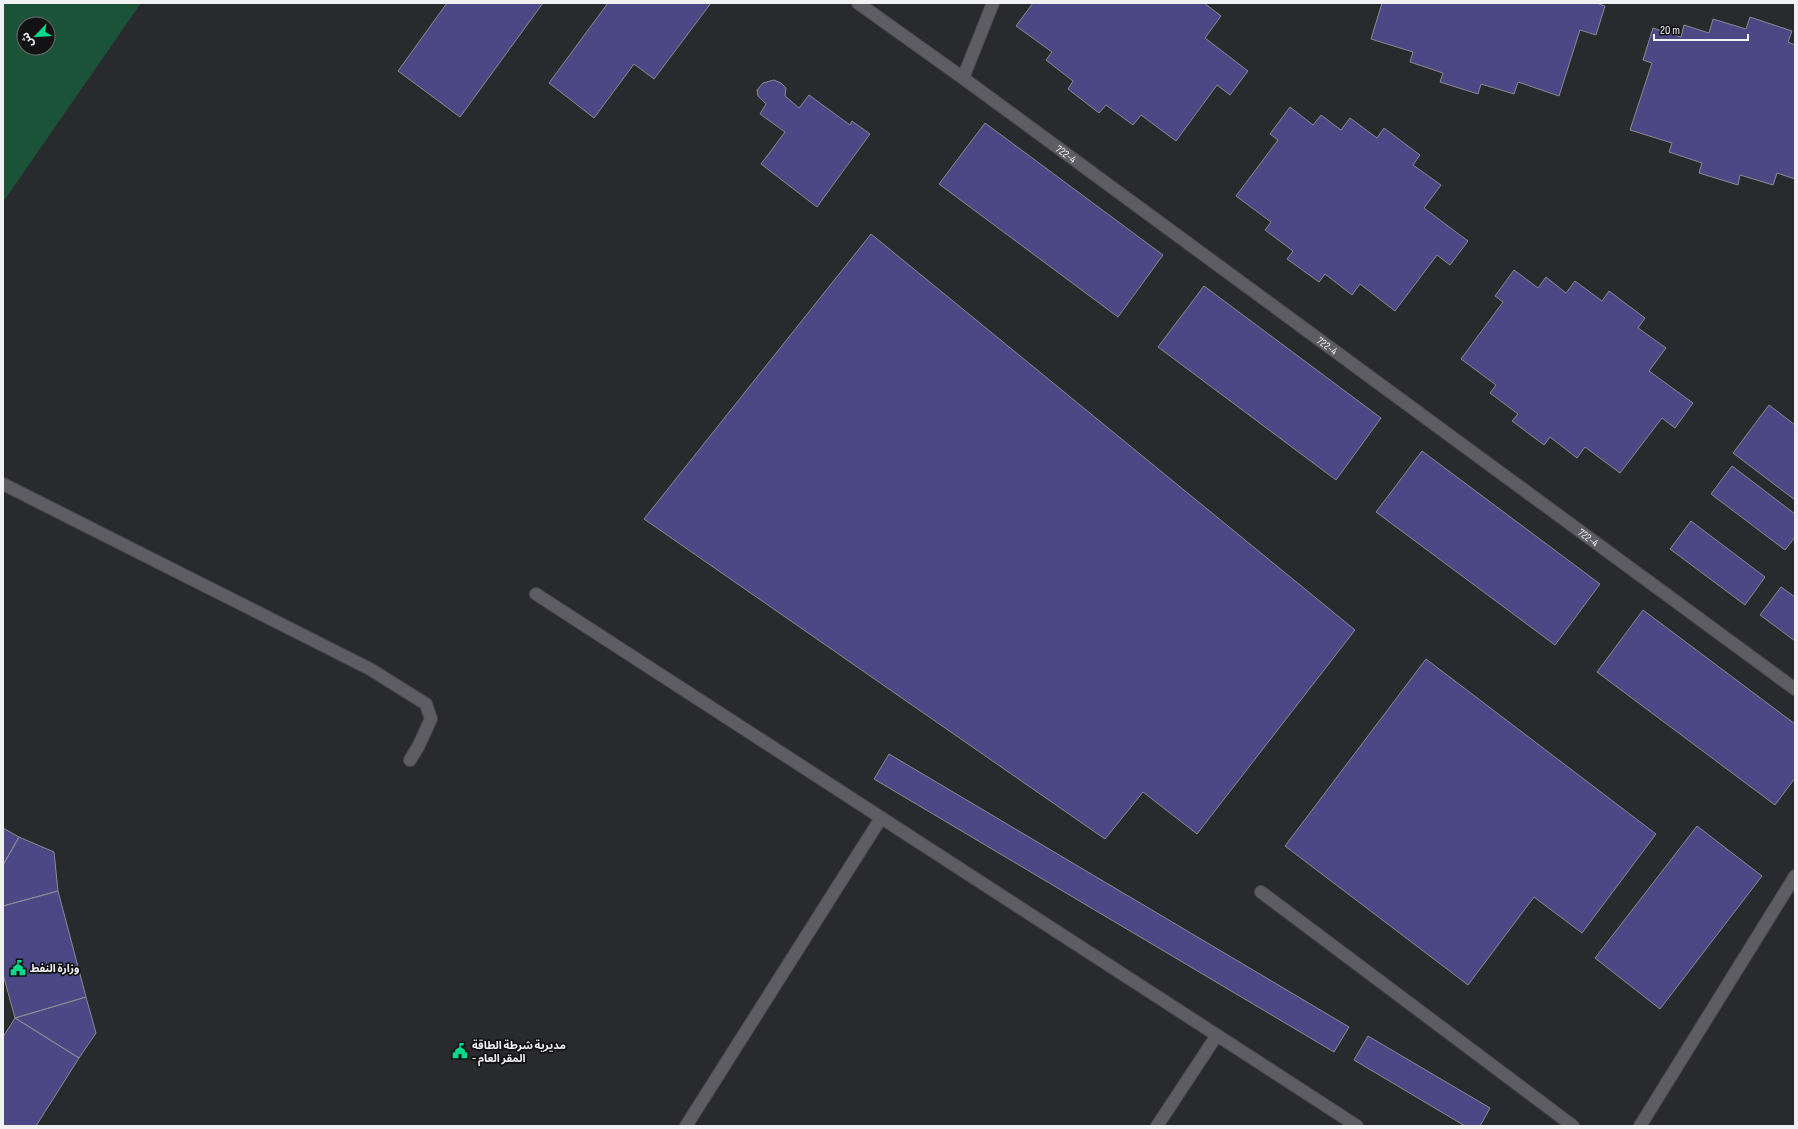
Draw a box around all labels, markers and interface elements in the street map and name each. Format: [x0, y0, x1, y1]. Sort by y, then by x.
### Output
north arrow [16, 16, 56, 56]
scale bar [1654, 16, 1748, 42]
text: 20 m [1660, 23, 1680, 38]
text: ش [18, 30, 36, 50]
street label: 722-4 [1053, 142, 1079, 166]
street label: 722-4 [1315, 334, 1340, 358]
street label: 722-4 [1576, 526, 1602, 549]
public building icon: وزارة النفط [9, 959, 27, 977]
place label: وزارة النفط [30, 962, 79, 975]
place label: مديرية شرطة الطاقة - المقر العام [472, 1039, 566, 1067]
public building icon: مديرية شرطة الطاقة - المقر العام [451, 1042, 469, 1060]

